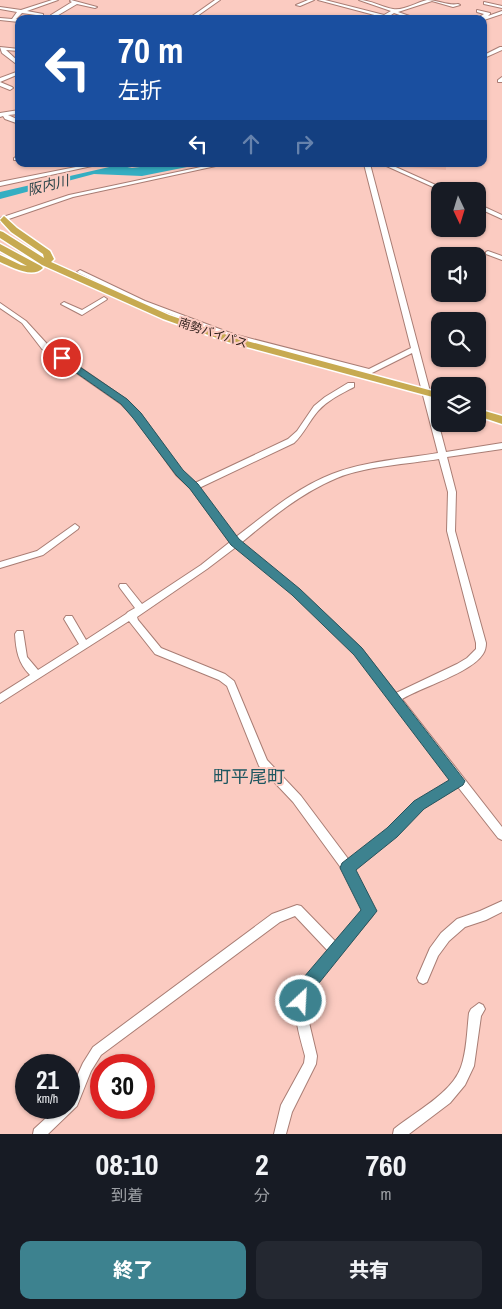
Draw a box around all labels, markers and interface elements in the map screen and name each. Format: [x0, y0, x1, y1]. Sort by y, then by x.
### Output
text: 70 m [118, 27, 183, 74]
icon: left [35, 35, 100, 100]
text: 左折 [118, 75, 162, 105]
icon: left [184, 130, 212, 158]
icon: ahead [237, 130, 265, 158]
icon: right [290, 130, 318, 158]
water label: 阪内川 [25, 171, 72, 199]
north arrow [431, 182, 486, 238]
map controls [431, 182, 486, 432]
button: sound [431, 247, 486, 302]
button: search [431, 312, 486, 367]
street label: 南勢バイパス [176, 314, 250, 352]
pin [41, 337, 83, 379]
icon: arrive [48, 344, 76, 372]
button: layers [431, 377, 486, 432]
district label: 町平尾町 [213, 764, 285, 789]
position arrow [274, 974, 326, 1026]
speed limit sign: 30 [90, 1054, 155, 1119]
text: 21 [36, 1063, 59, 1097]
text: km/h [37, 1091, 58, 1107]
text: 08:10 [96, 1144, 158, 1184]
text: 2 [255, 1144, 269, 1184]
text: 760 [365, 1145, 406, 1185]
text: m [380, 1183, 391, 1205]
text: 到着 [111, 1184, 143, 1206]
text: 分 [254, 1184, 270, 1206]
button: 終了 [20, 1241, 246, 1299]
button: 共有 [256, 1241, 482, 1299]

